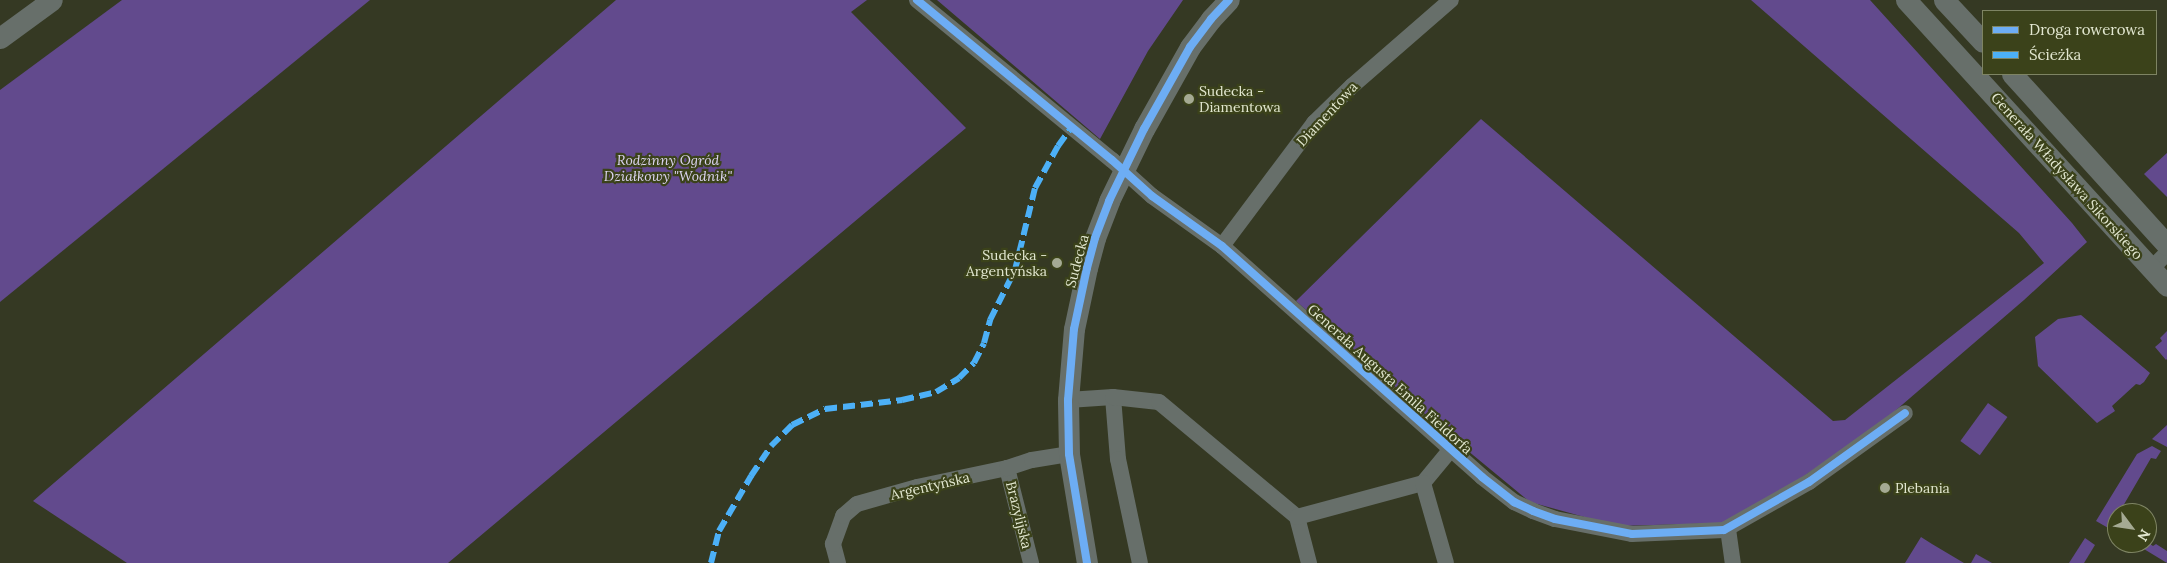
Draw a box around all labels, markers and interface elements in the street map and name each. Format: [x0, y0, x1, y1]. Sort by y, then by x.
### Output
legend [1982, 10, 2157, 75]
text: Droga rowerowa [2029, 20, 2145, 39]
text: Ścieżka [2029, 45, 2081, 64]
street label: Diamentowa [1293, 78, 1361, 150]
place label: Sudecka - Diamentowa [1199, 83, 1281, 115]
street label: Generała Władysława Sikorskiego [1988, 89, 2146, 263]
marker: Sudecka - Diamentowa [1183, 93, 1195, 105]
park label: Rodzinny Ogród Działkowy "Wodnik" [604, 152, 732, 184]
street label: Sudecka [1062, 233, 1092, 289]
place label: Sudecka - Argentyńska [966, 247, 1047, 280]
marker: Sudecka - Argentyńska [1051, 257, 1063, 269]
street label: Generała Augusta Emila Fieldorfa [1304, 300, 1476, 458]
street label: Argentyńska [889, 469, 971, 503]
street label: Brazylijska [1003, 480, 1035, 550]
place label: Plebania [1895, 480, 1950, 496]
marker: Plebania [1879, 482, 1891, 494]
north arrow [2107, 503, 2157, 553]
text: N [2134, 526, 2155, 544]

